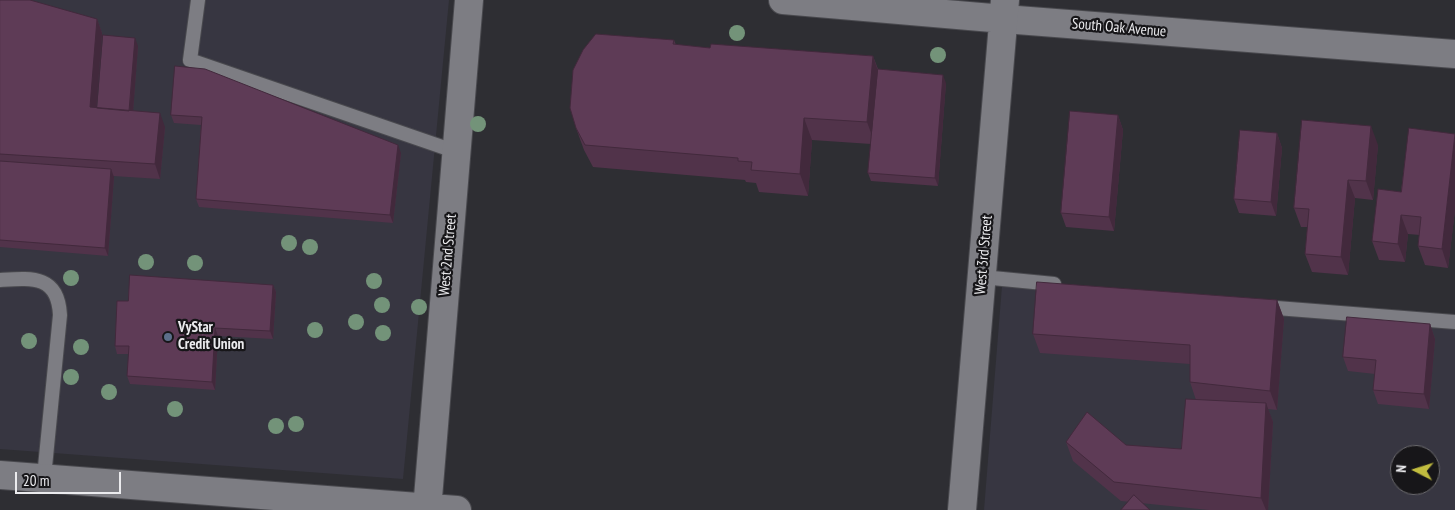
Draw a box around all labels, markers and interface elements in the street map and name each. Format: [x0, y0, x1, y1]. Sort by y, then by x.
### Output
street label: South Oak Avenue [1071, 15, 1167, 41]
street label: West 2nd Street [435, 213, 461, 297]
street label: West 3rd Street [972, 215, 996, 295]
place label: VyStar Credit Union [178, 319, 244, 354]
marker: VyStar Credit Union [162, 331, 174, 343]
north arrow [1390, 445, 1440, 495]
scale bar [18, 462, 124, 494]
text: N [1392, 464, 1410, 473]
text: 20 m [23, 471, 49, 490]

